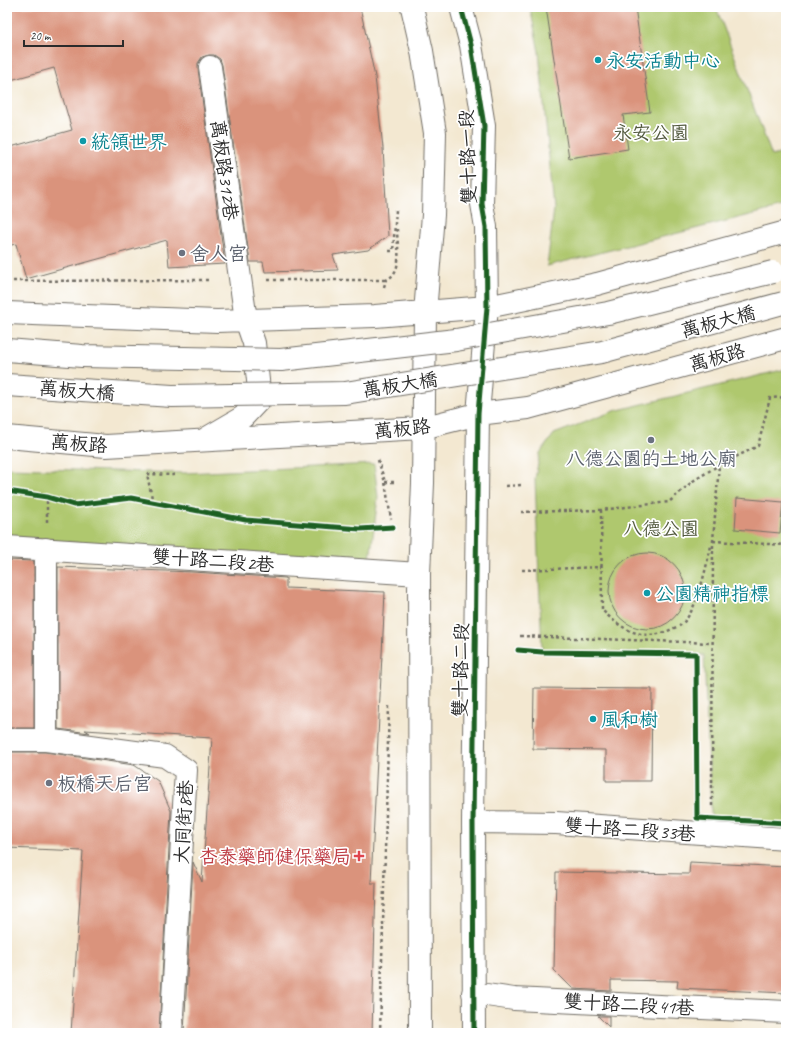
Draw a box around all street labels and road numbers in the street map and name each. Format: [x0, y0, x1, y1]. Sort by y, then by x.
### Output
street label: 雙十路一段 [454, 109, 482, 205]
street label: 萬板路312巷 [205, 118, 243, 222]
street label: 萬板大橋 [678, 301, 758, 343]
street label: 萬板路 [687, 339, 748, 377]
street label: 萬板大橋 [361, 367, 440, 403]
street label: 萬板大橋 [38, 376, 116, 406]
street label: 萬板路 [372, 414, 432, 444]
street label: 萬板路 [50, 430, 108, 458]
street label: 雙十路二段2巷 [151, 545, 275, 577]
street label: 雙十路二段 [448, 622, 474, 718]
street label: 大同街8巷 [170, 779, 198, 865]
street label: 雙十路二段33巷 [564, 813, 696, 847]
street label: 雙十路二段41巷 [563, 990, 695, 1020]

